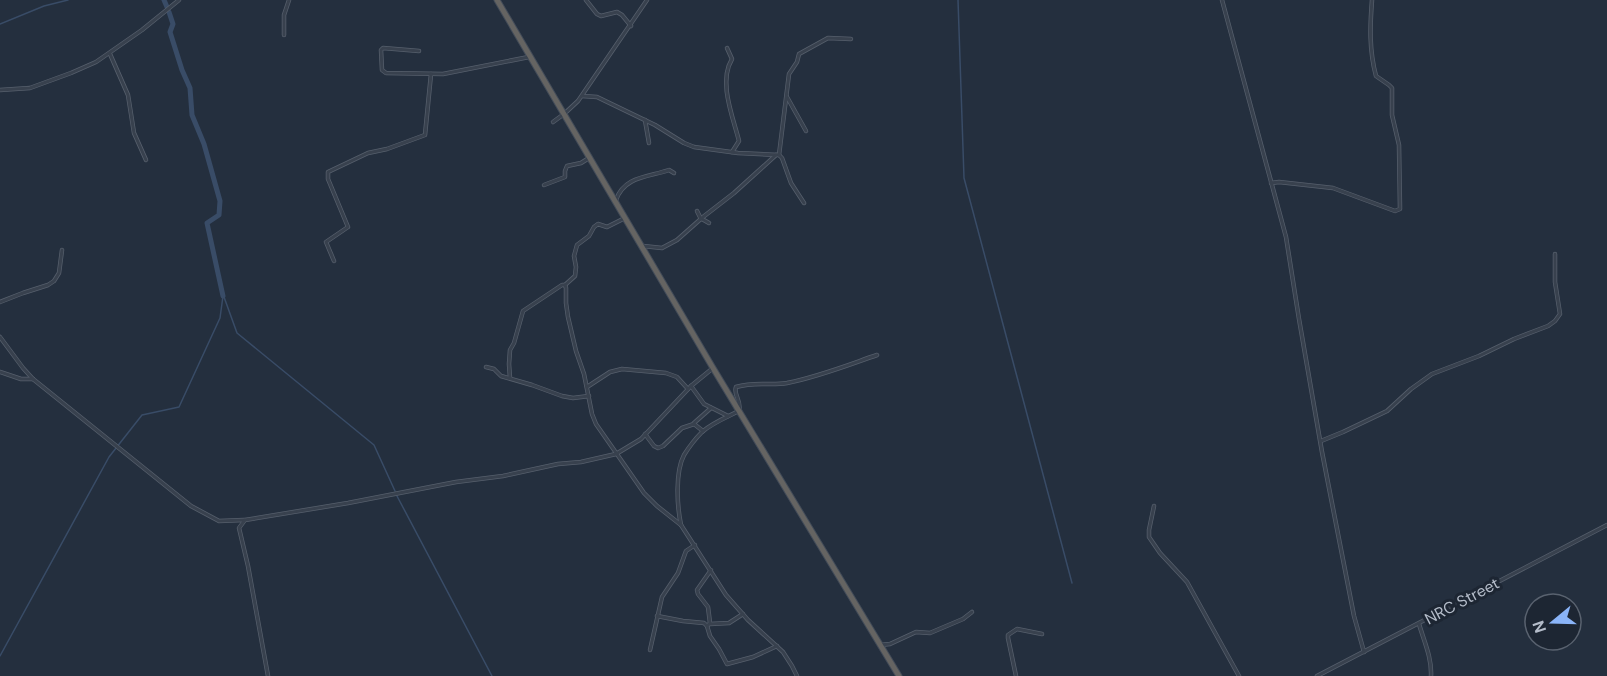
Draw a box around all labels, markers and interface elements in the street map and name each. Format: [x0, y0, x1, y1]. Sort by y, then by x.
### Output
street label: NRC Street [1421, 573, 1503, 629]
north arrow [1523, 592, 1583, 652]
text: N [1527, 618, 1551, 636]

